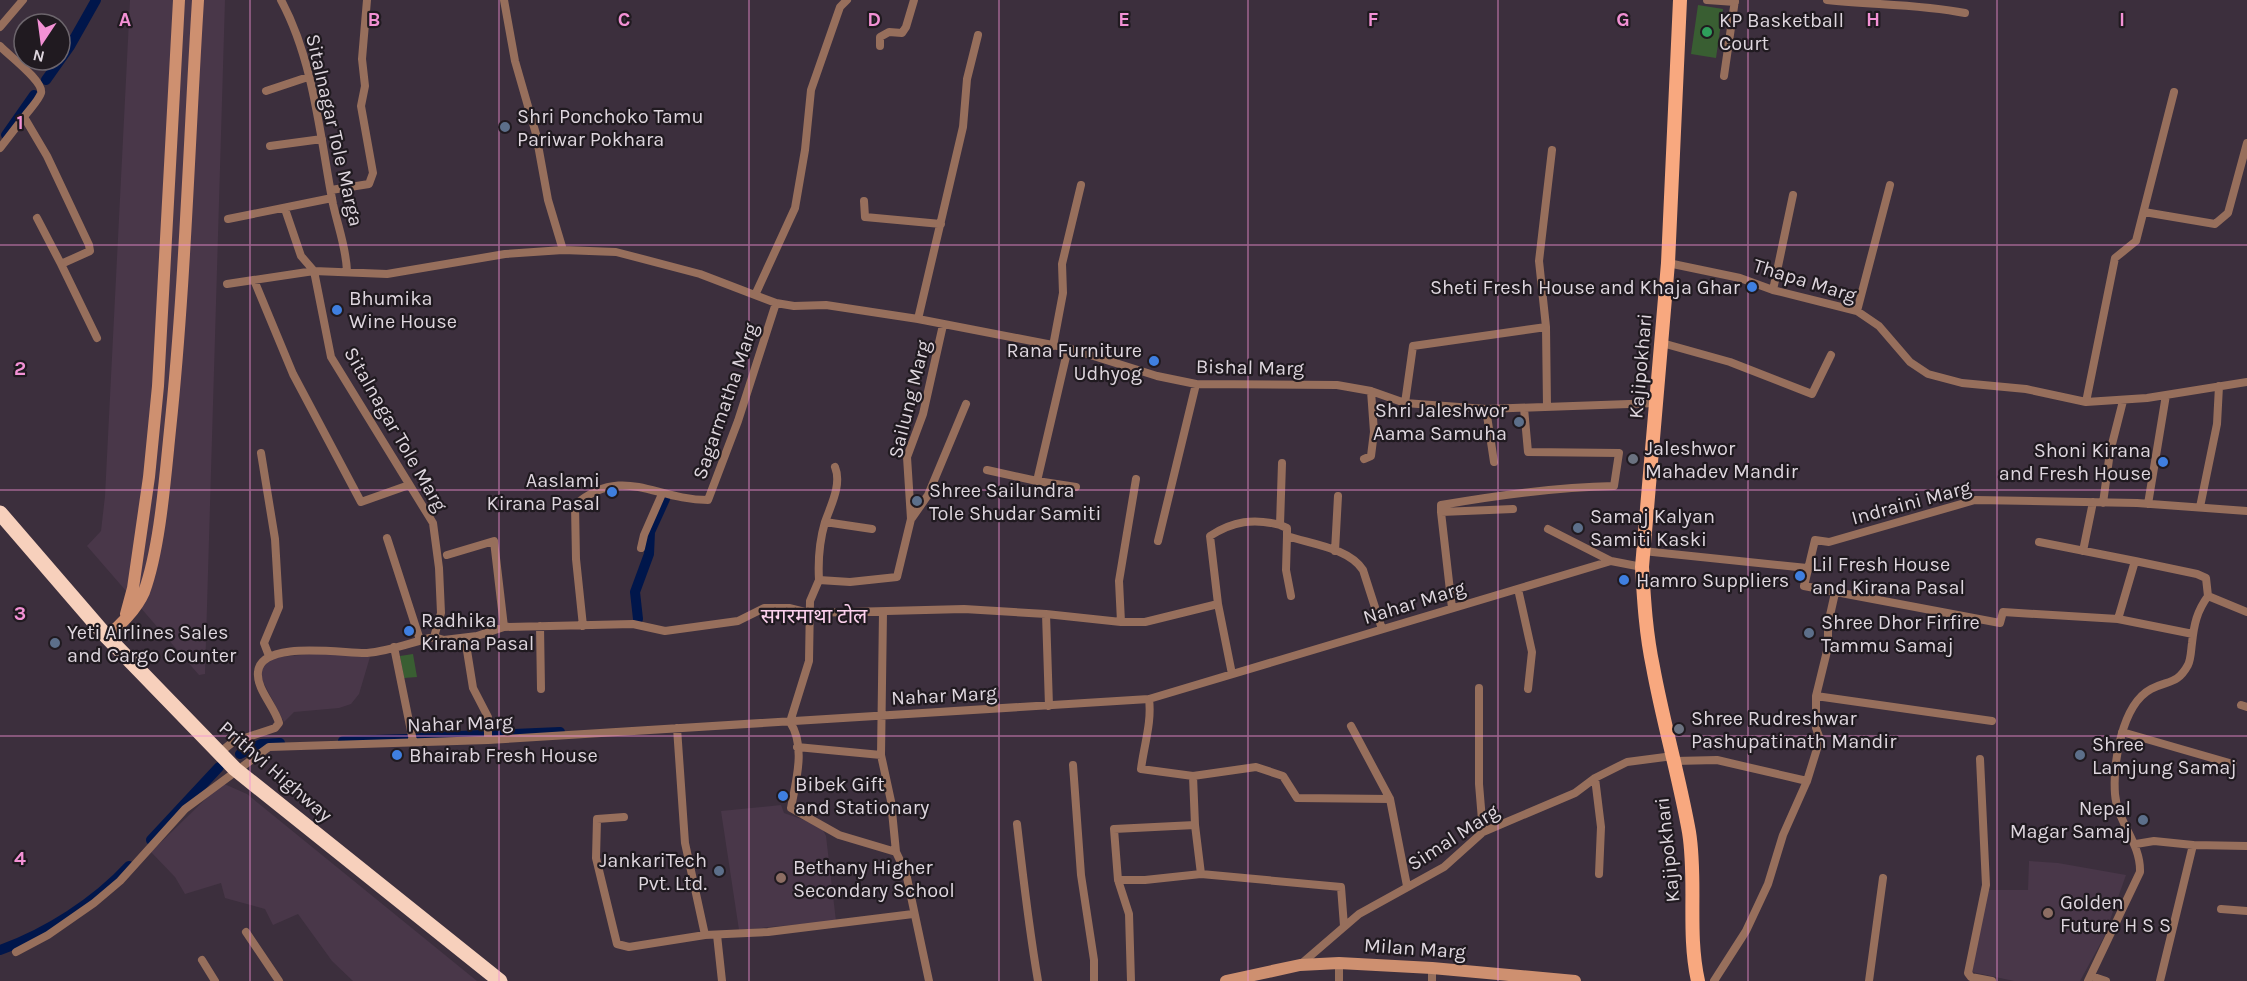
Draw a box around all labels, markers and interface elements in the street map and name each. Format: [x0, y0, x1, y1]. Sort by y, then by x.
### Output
text: A [119, 8, 132, 31]
text: B [368, 8, 380, 31]
text: C [618, 8, 630, 31]
text: D [867, 8, 881, 31]
text: E [1118, 8, 1130, 31]
text: F [1368, 8, 1379, 31]
text: G [1616, 8, 1630, 31]
text: H [1866, 8, 1880, 31]
text: I [2119, 8, 2125, 31]
place label: KP Basketball Court [1719, 9, 1844, 55]
north arrow [12, 12, 72, 72]
marker: KP Basketball Court [1700, 25, 1714, 39]
street label: Sitalnagar Tole Marga [301, 32, 368, 229]
text: N [31, 46, 46, 67]
place label: Shri Ponchoko Tamu Pariwar Pokhara [517, 105, 704, 151]
text: 1 [16, 111, 24, 134]
marker: Shri Ponchoko Tamu Pariwar Pokhara [498, 120, 512, 134]
street label: Thapa Marg [1750, 254, 1859, 307]
place label: Sheti Fresh House and Khaja Ghar [1430, 276, 1741, 299]
marker: Sheti Fresh House and Khaja Ghar [1745, 280, 1759, 294]
place label: Bhumika Wine House [349, 287, 457, 333]
marker: Bhumika Wine House [330, 303, 344, 317]
street label: Kajipokhari [1624, 312, 1657, 420]
street label: Sagarmatha Marg [688, 320, 763, 482]
street label: Sailung Marg [884, 338, 935, 461]
place label: Rana Furniture Udhyog [1006, 339, 1142, 385]
street label: Sitalnagar Tole Marg [339, 343, 452, 515]
marker: Rana Furniture Udhyog [1147, 354, 1161, 368]
street label: Bishal Marg [1196, 355, 1304, 380]
text: 2 [14, 357, 26, 380]
place label: Shri Jaleshwor Aama Samuha [1373, 399, 1508, 445]
marker: Shri Jaleshwor Aama Samuha [1512, 415, 1526, 429]
place label: Jaleshwor Mahadev Mandir [1645, 437, 1799, 483]
place label: Shoni Kirana and Fresh House [1999, 439, 2151, 485]
marker: Jaleshwor Mahadev Mandir [1626, 452, 1640, 466]
marker: Shoni Kirana and Fresh House [2156, 455, 2170, 469]
place label: Aaslami Kirana Pasal [487, 469, 600, 515]
street label: Indraini Marg [1849, 476, 1973, 529]
place label: Shree Sailundra Tole Shudar Samiti [929, 479, 1101, 525]
marker: Aaslami Kirana Pasal [605, 485, 619, 499]
marker: Shree Sailundra Tole Shudar Samiti [910, 494, 924, 508]
place label: Samaj Kalyan Samiti Kaski [1590, 505, 1715, 551]
marker: Samaj Kalyan Samiti Kaski [1571, 521, 1585, 535]
place label: Lil Fresh House and Kirana Pasal [1812, 553, 1965, 599]
place label: Hamro Suppliers [1636, 569, 1789, 592]
marker: Lil Fresh House and Kirana Pasal [1793, 569, 1807, 583]
marker: Hamro Suppliers [1617, 573, 1631, 587]
street label: Nahar Marg [1360, 576, 1468, 629]
text: 3 [14, 602, 26, 625]
district label: सगरमाथा टोल [761, 604, 868, 628]
place label: Radhika Kirana Pasal [421, 609, 534, 655]
place label: Shree Dhor Firfire Tammu Samaj [1821, 611, 1980, 657]
place label: Yeti Airlines Sales and Cargo Counter [67, 621, 237, 667]
marker: Radhika Kirana Pasal [402, 624, 416, 638]
marker: Shree Dhor Firfire Tammu Samaj [1802, 626, 1816, 640]
marker: Yeti Airlines Sales and Cargo Counter [48, 636, 62, 650]
street label: Nahar Marg [891, 681, 998, 710]
place label: Shree Rudreshwar Pashupatinath Mandir [1691, 707, 1897, 753]
street label: Nahar Marg [407, 710, 513, 737]
street label: Prithvi Highway [214, 716, 337, 827]
marker: Shree Rudreshwar Pashupatinath Mandir [1672, 722, 1686, 736]
place label: Shree Lamjung Samaj [2092, 733, 2237, 779]
place label: Bhairab Fresh House [409, 744, 598, 767]
marker: Bhairab Fresh House [390, 748, 404, 762]
marker: Shree Lamjung Samaj [2073, 748, 2087, 762]
place label: Bibek Gift and Stationary [795, 773, 929, 819]
marker: Bibek Gift and Stationary [776, 789, 790, 803]
street label: Kajipokhari [1651, 796, 1684, 904]
place label: Nepal Magar Samaj [2010, 797, 2131, 843]
street label: Simal Marg [1403, 799, 1503, 875]
marker: Nepal Magar Samaj [2136, 813, 2150, 827]
text: 4 [14, 847, 26, 870]
place label: JankariTech Pvt. Ltd. [599, 849, 707, 895]
place label: Bethany Higher Secondary School [793, 856, 955, 902]
marker: JankariTech Pvt. Ltd. [712, 864, 726, 878]
marker: Bethany Higher Secondary School [774, 871, 788, 885]
place label: Golden Future H S S [2060, 891, 2171, 937]
marker: Golden Future H S S [2041, 906, 2055, 920]
street label: Milan Marg [1363, 933, 1467, 964]

